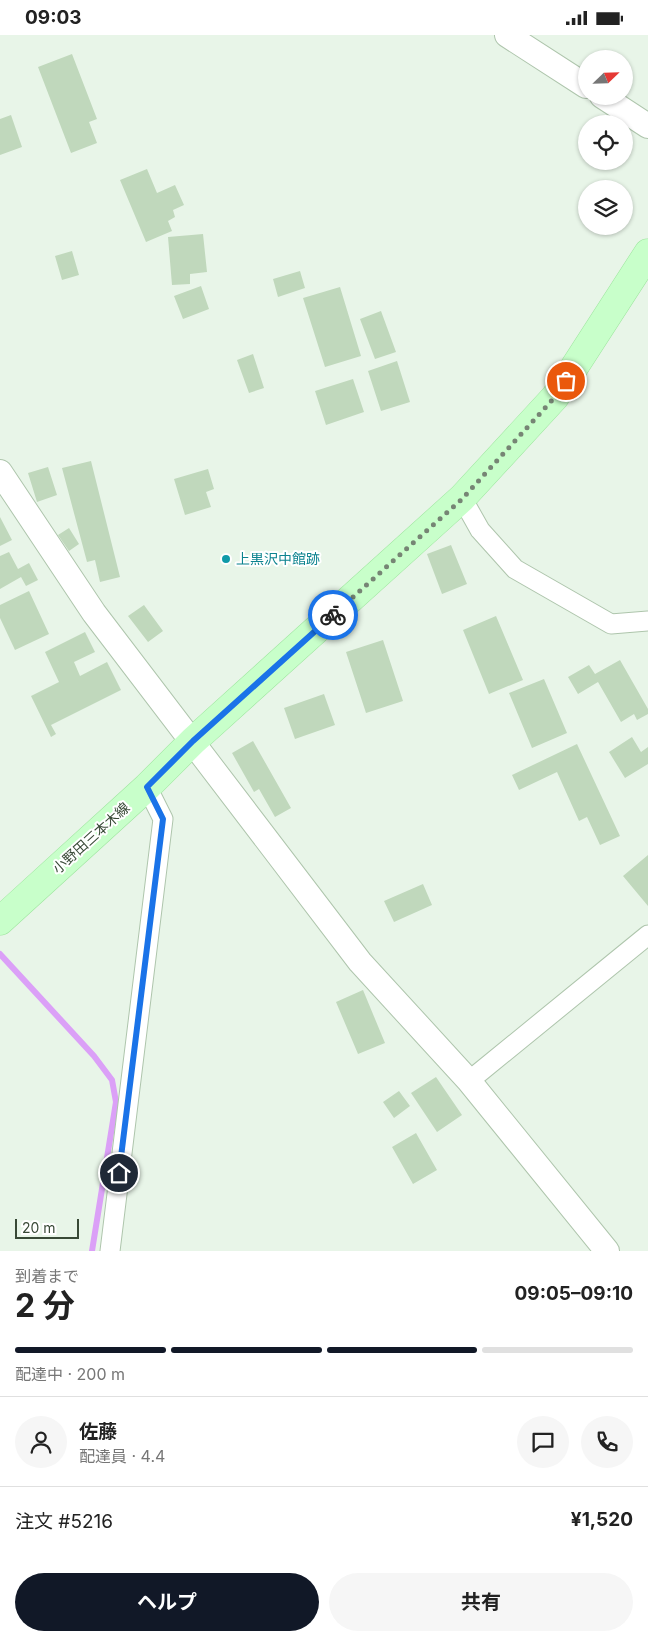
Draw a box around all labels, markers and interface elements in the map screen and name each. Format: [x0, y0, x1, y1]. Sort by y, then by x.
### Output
text: 09:03 [25, 6, 82, 29]
north arrow [578, 50, 632, 105]
map controls [578, 50, 633, 235]
button: locate [578, 115, 633, 170]
button: layers [578, 180, 633, 235]
pin [545, 360, 587, 402]
icon: bag [552, 367, 580, 395]
place label: 上黒沢中館跡 [236, 550, 320, 567]
marker: 上黒沢中館跡 [220, 553, 232, 565]
courier [308, 590, 358, 640]
icon: bike [319, 601, 347, 629]
street label: 小野田三本木線 [49, 799, 133, 877]
pin [98, 1152, 140, 1194]
icon: home [105, 1159, 133, 1187]
scale bar [15, 1216, 79, 1239]
text: 20 m [22, 1219, 56, 1236]
text: 到着まで [15, 1266, 79, 1286]
text: 09:05–09:10 [515, 1282, 633, 1305]
text: 2 分 [15, 1286, 75, 1325]
text: 配達中 · 200 m [15, 1364, 125, 1384]
button: person [15, 1416, 67, 1468]
button: chat [517, 1416, 569, 1468]
button: phone [581, 1416, 633, 1468]
text: 佐藤 [79, 1420, 117, 1443]
text: 配達員 · 4.4 [79, 1446, 165, 1466]
text: ¥1,520 [571, 1508, 633, 1531]
text: 注文 #5216 [15, 1510, 113, 1533]
button: ヘルプ [15, 1573, 319, 1631]
button: 共有 [329, 1573, 633, 1631]

